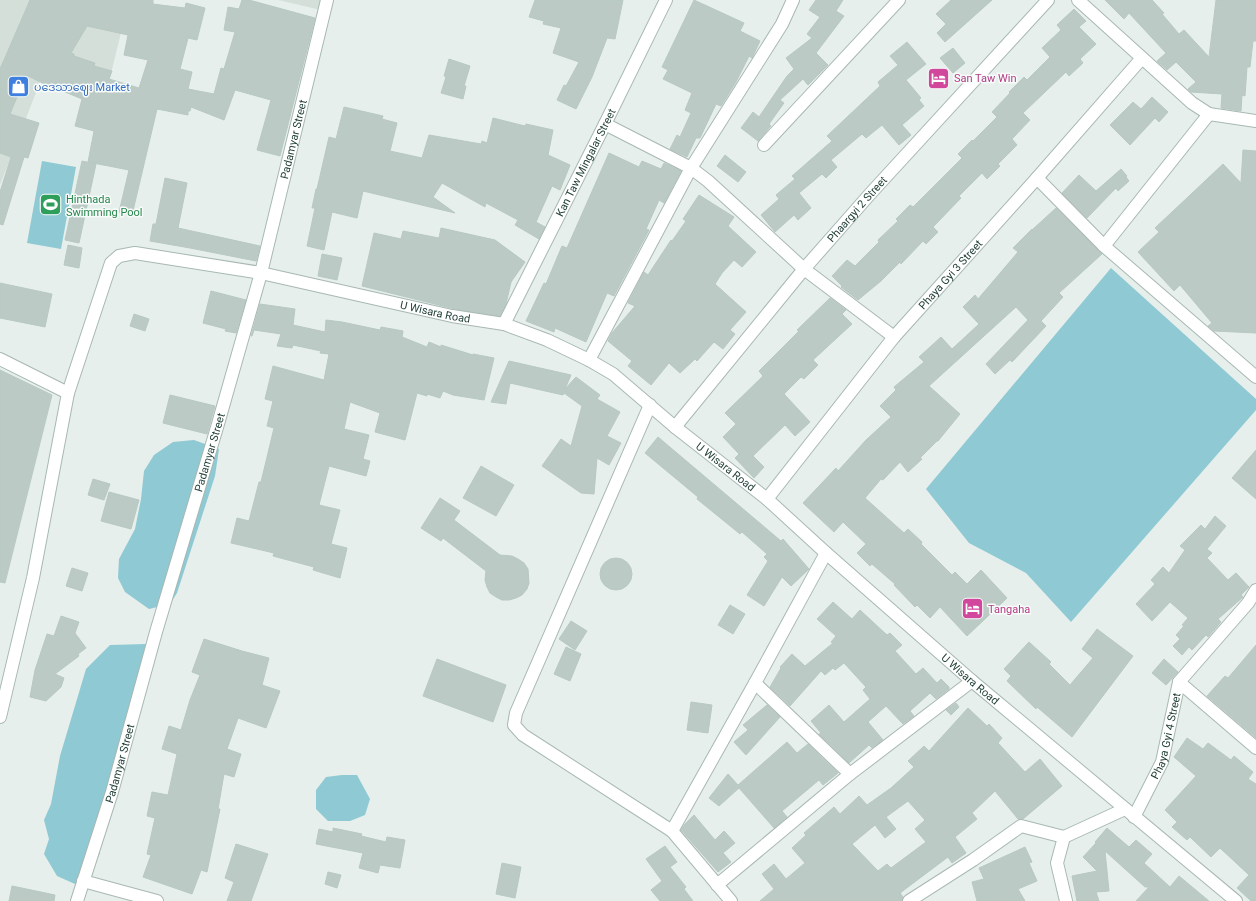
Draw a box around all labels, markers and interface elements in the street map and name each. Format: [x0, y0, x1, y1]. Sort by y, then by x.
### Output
hotel icon: San Taw Win [926, 65, 952, 91]
place label: San Taw Win [954, 72, 1017, 85]
shop icon: ပဒေသာဈေး Market [6, 74, 32, 100]
place label: ပဒေသာဈေး Market [34, 81, 130, 96]
street label: Padamyar Street [277, 98, 309, 180]
street label: Kan Taw Mingalar Street [553, 106, 618, 219]
street label: Phaargyi 2 Street [824, 173, 890, 245]
sports icon: Hinthada Swimming Pool [38, 192, 64, 218]
place label: Hinthada Swimming Pool [66, 193, 143, 219]
street label: Phaya Gyi 3 Street [916, 237, 985, 312]
street label: U Wisara Road [399, 298, 471, 325]
street label: Padamyar Street [192, 411, 227, 493]
street label: U Wisara Road [694, 440, 758, 494]
hotel icon: Tangaha [959, 596, 985, 622]
place label: Tangaha [988, 603, 1030, 616]
street label: U Wisara Road [939, 651, 1002, 707]
street label: Phaya Gyi 4 Street [1148, 691, 1183, 781]
street label: Padamyar Street [102, 722, 137, 805]

